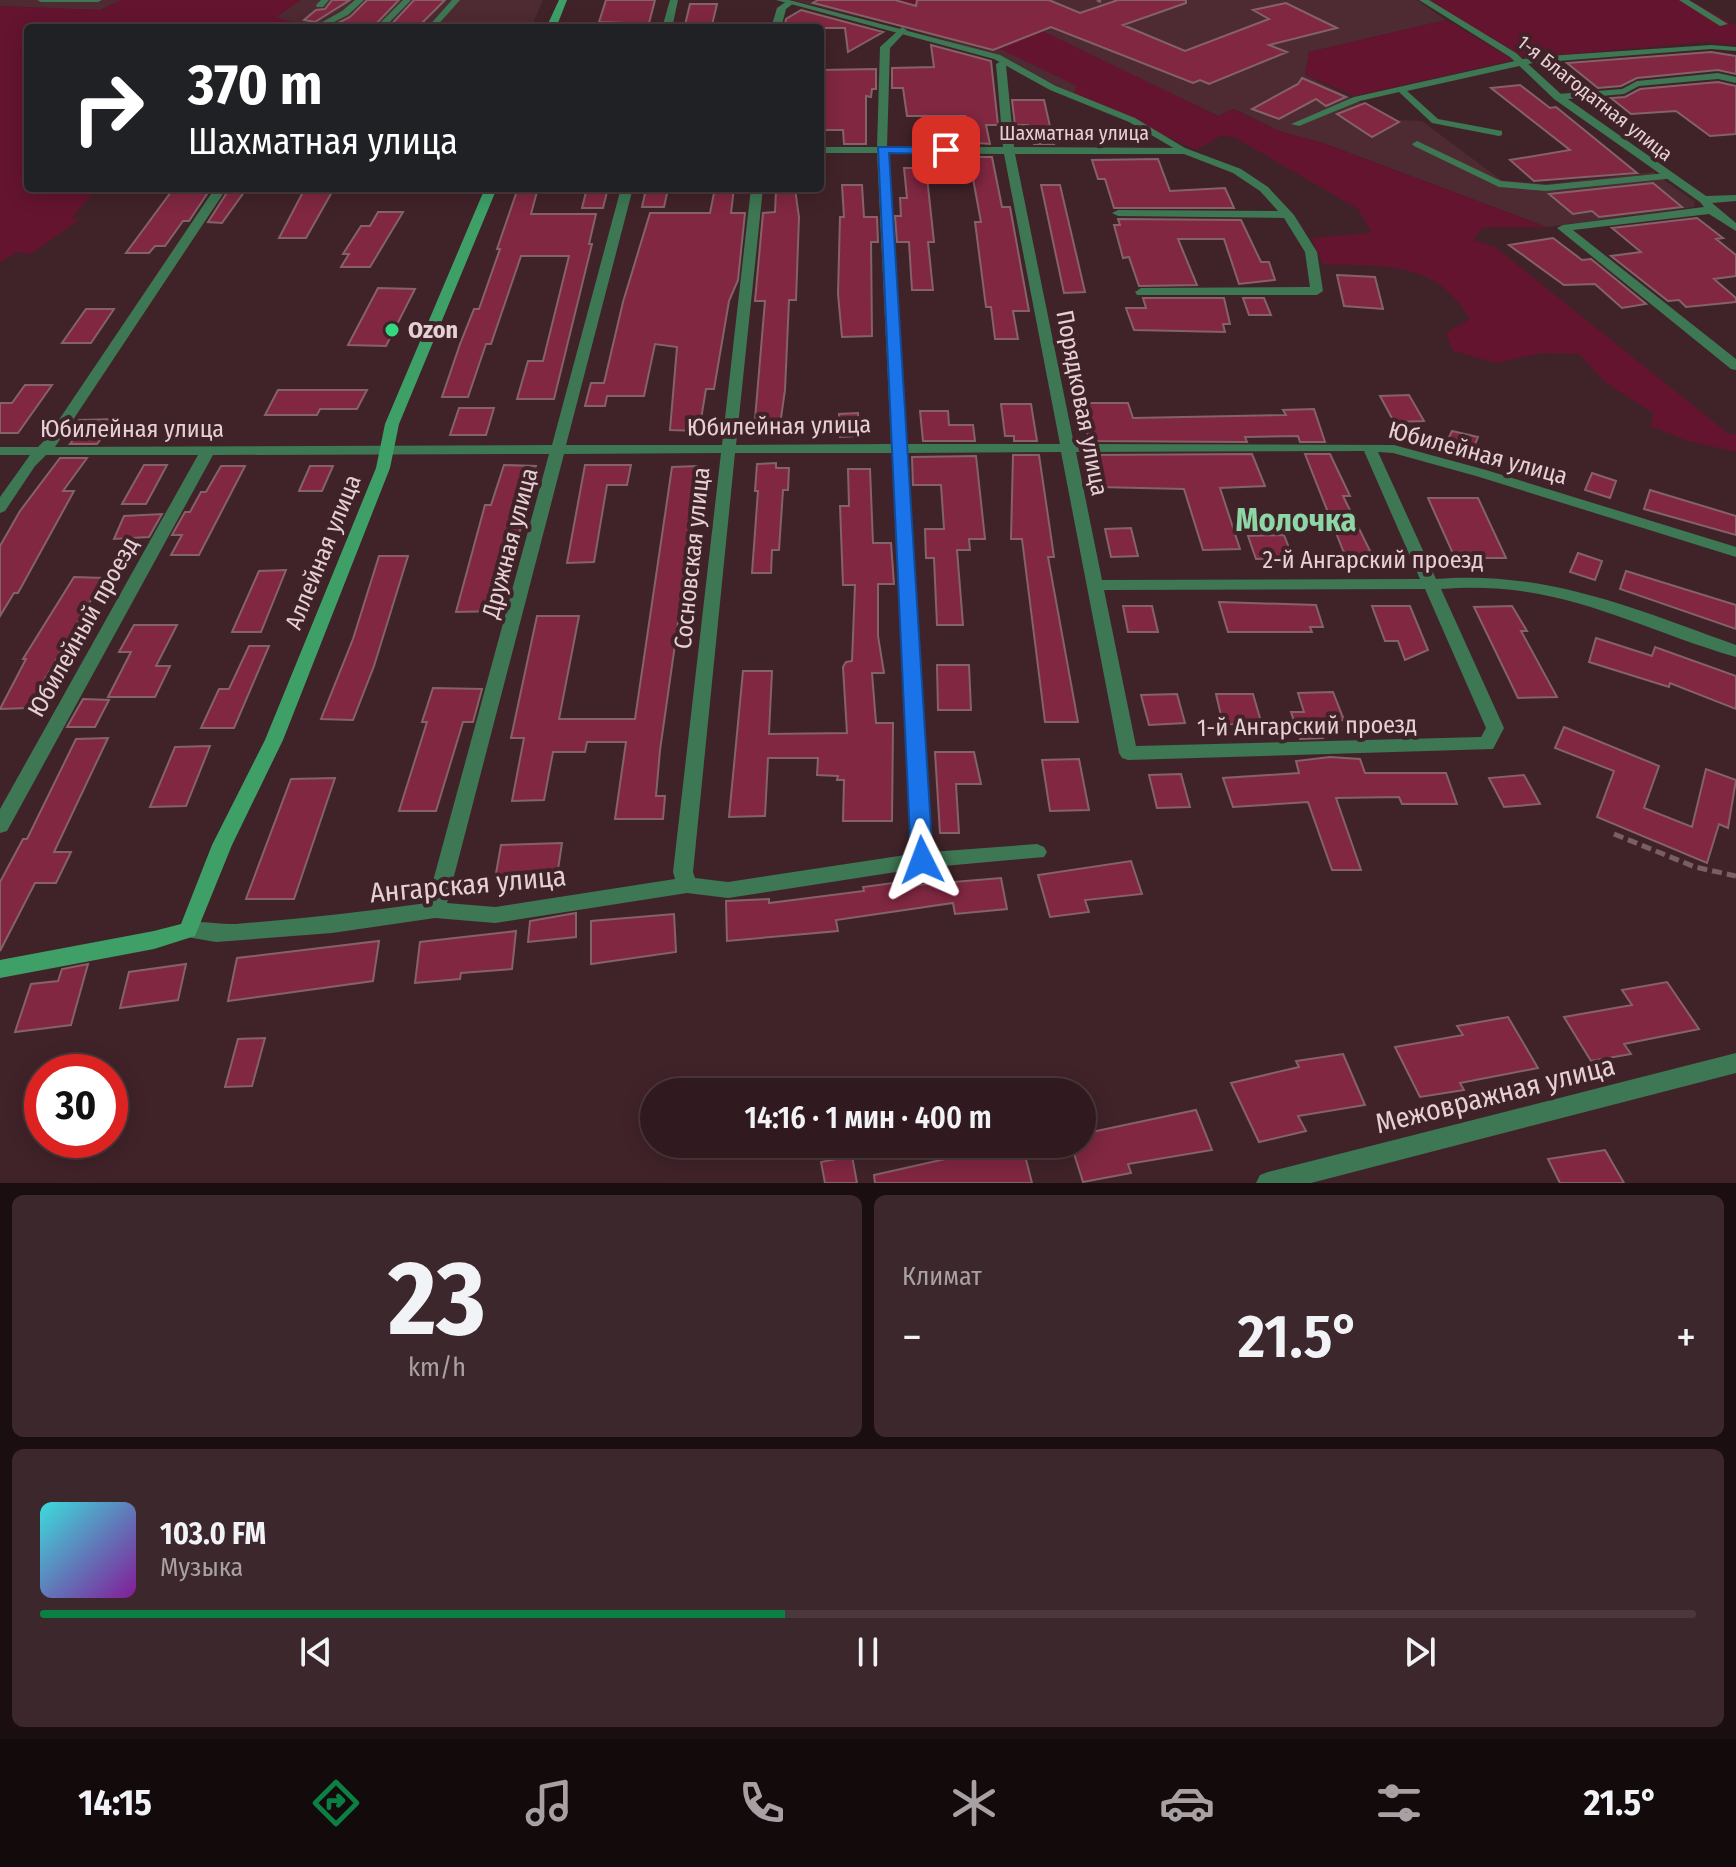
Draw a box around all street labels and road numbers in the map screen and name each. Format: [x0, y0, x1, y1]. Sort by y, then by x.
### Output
street label: 1-я Благодатная улица [1513, 30, 1677, 166]
street label: Шахматная улица [999, 121, 1149, 145]
street label: Порядковая улица [1050, 308, 1114, 498]
street label: Юбилейная улица [687, 410, 871, 442]
street label: Юбилейная улица [40, 415, 224, 443]
street label: Юбилейная улица [1385, 416, 1571, 490]
street label: Дружная улица [476, 465, 543, 622]
street label: Сосновская улица [669, 466, 715, 650]
street label: Аллейная улица [279, 471, 367, 633]
street label: Юбилейный проезд [22, 532, 144, 722]
street label: 2-й Ангарский проезд [1262, 546, 1484, 574]
street label: 1-й Ангарский проезд [1197, 710, 1417, 742]
street label: Ангарская улица [368, 859, 568, 910]
street label: Межовражная улица [1372, 1049, 1618, 1140]

